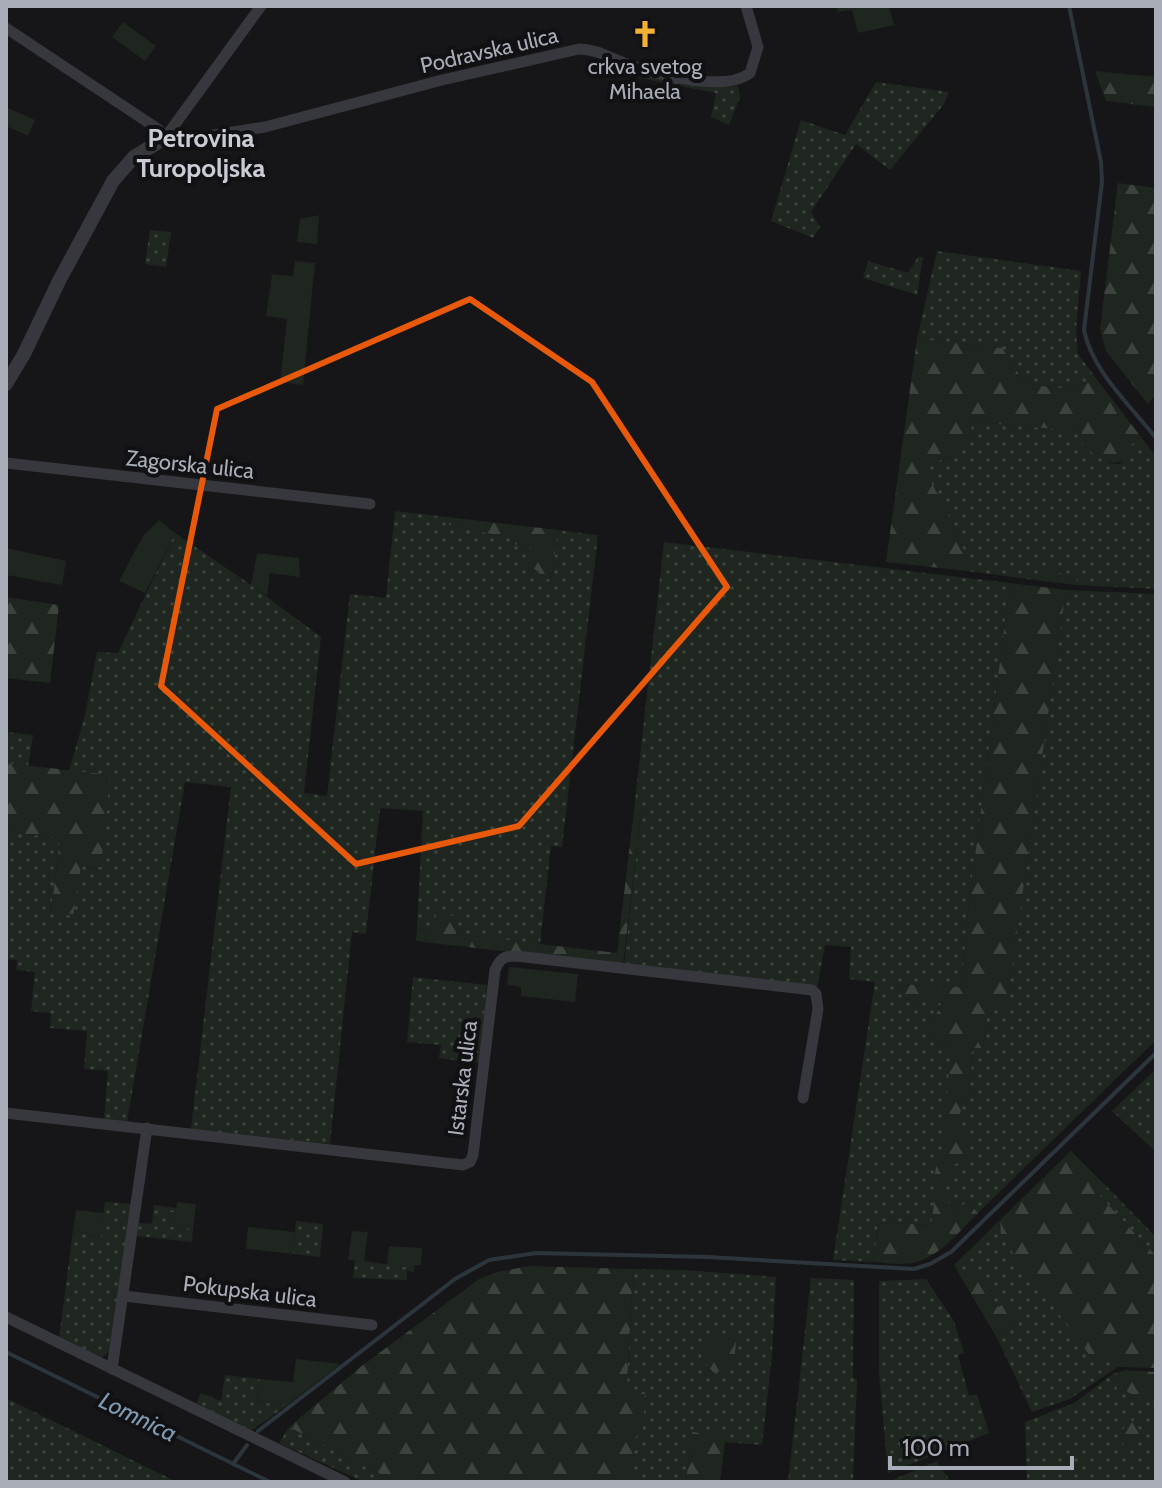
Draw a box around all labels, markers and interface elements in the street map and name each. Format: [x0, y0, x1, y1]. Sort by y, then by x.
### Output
church icon: crkva svetog Mihaela [630, 19, 660, 49]
street label: Podravska ulica [418, 21, 561, 79]
place label: crkva svetog Mihaela [588, 53, 703, 105]
district label: Petrovina Turopoljska [136, 122, 266, 184]
street label: Zagorska ulica [125, 444, 256, 485]
street label: Istarska ulica [442, 1019, 483, 1137]
street label: Pokupska ulica [182, 1270, 319, 1313]
water label: Lomnica [95, 1385, 182, 1448]
scale bar [890, 1420, 1072, 1470]
text: 100 m [902, 1433, 970, 1462]

